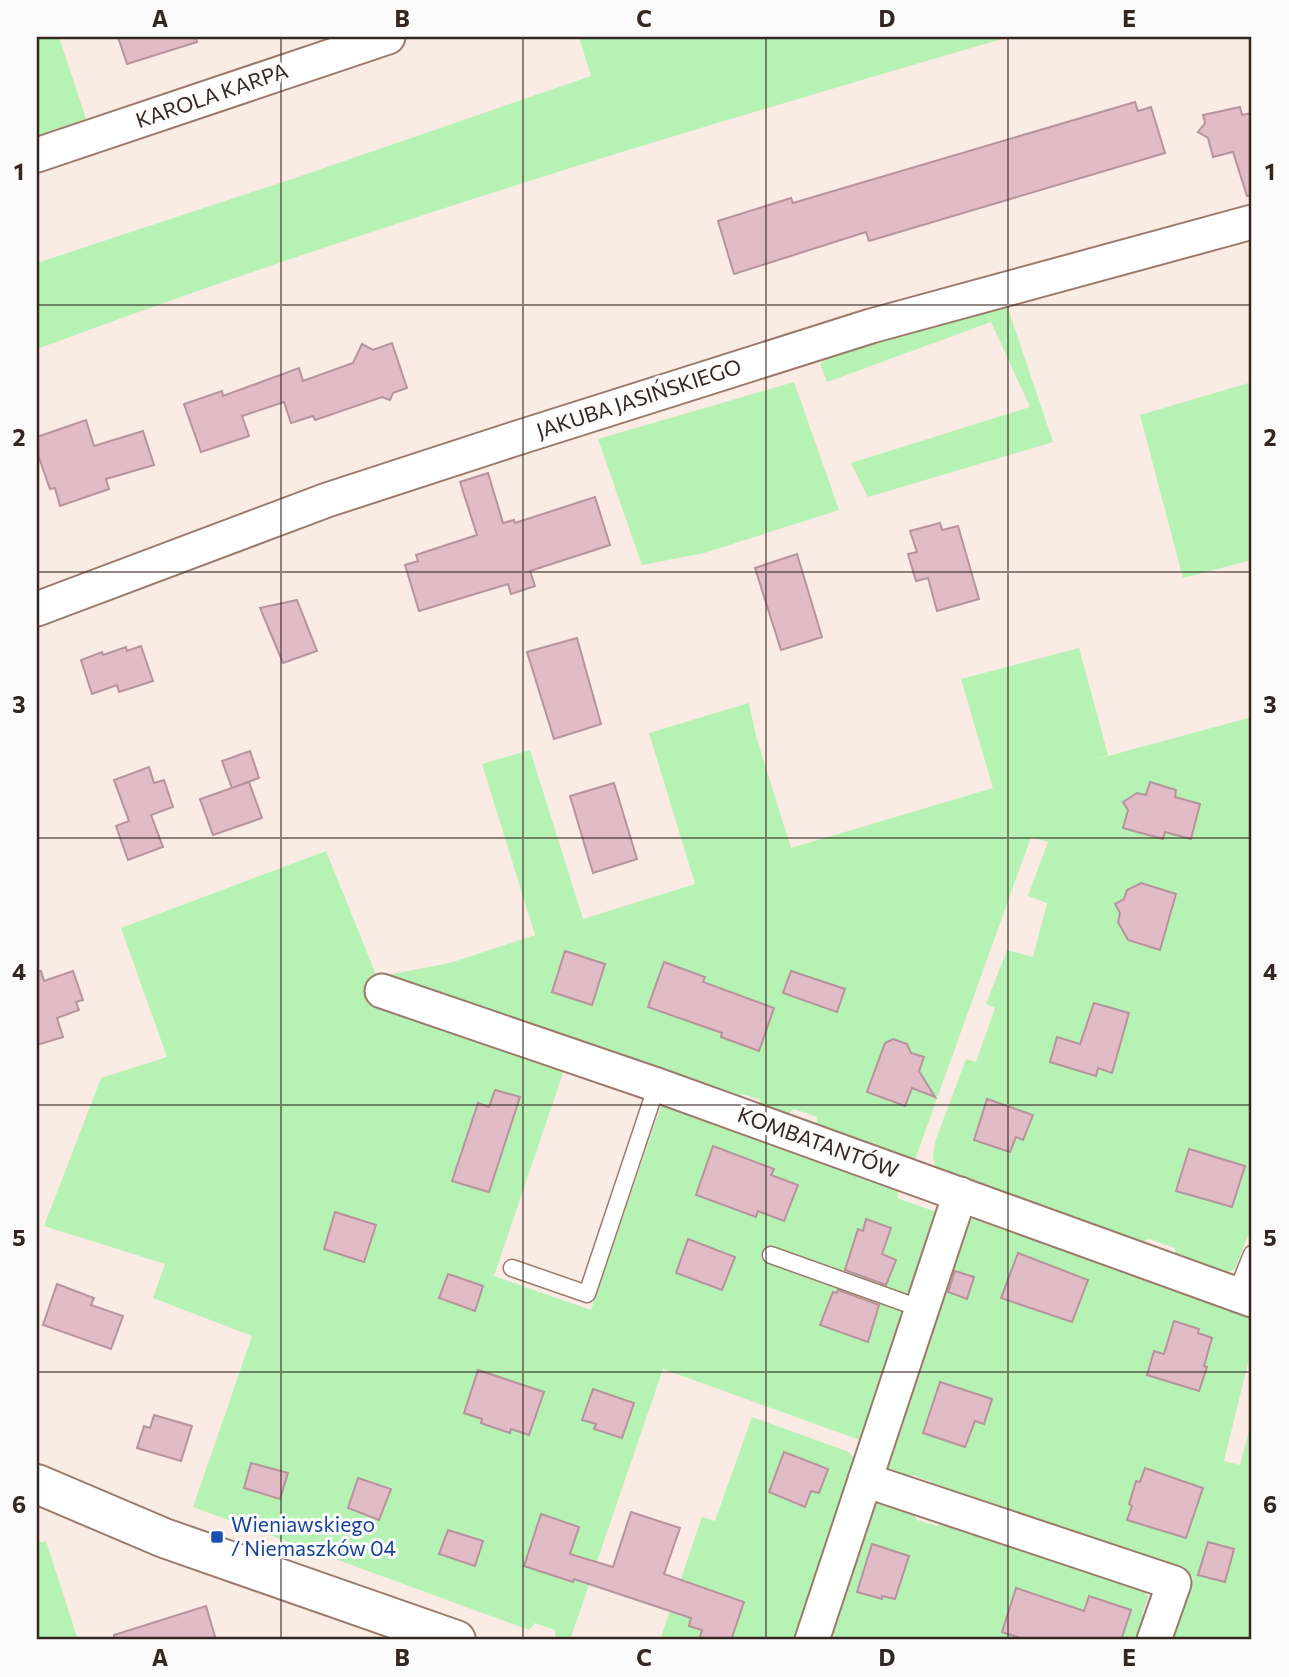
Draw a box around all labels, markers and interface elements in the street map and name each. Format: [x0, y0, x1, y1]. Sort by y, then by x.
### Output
text: A [152, 4, 169, 32]
text: B [394, 4, 410, 32]
text: C [636, 4, 652, 32]
text: D [879, 4, 896, 32]
text: E [1122, 4, 1136, 32]
street label: KAROLA KARPA [132, 57, 291, 132]
text: 1 [14, 157, 24, 185]
text: 1 [1265, 157, 1275, 185]
street label: JAKUBA JASIŃSKIEGO [533, 353, 744, 443]
text: 2 [12, 423, 26, 451]
text: 2 [1263, 423, 1277, 451]
text: 3 [12, 690, 26, 718]
text: 3 [1263, 690, 1277, 718]
text: 4 [12, 957, 26, 985]
text: 4 [1263, 957, 1277, 985]
street label: KOMBATANTÓW [735, 1101, 902, 1182]
text: 5 [12, 1223, 26, 1251]
text: 5 [1263, 1223, 1277, 1251]
text: 6 [12, 1490, 26, 1518]
text: 6 [1263, 1490, 1277, 1518]
place label: Wieniawskiego / Niemaszków 04 [231, 1511, 397, 1560]
marker: Wieniawskiego / Niemaszków 04 [209, 1529, 225, 1545]
text: A [152, 1643, 169, 1671]
text: B [394, 1643, 410, 1671]
text: C [636, 1643, 652, 1671]
text: D [879, 1643, 896, 1671]
text: E [1122, 1643, 1136, 1671]

